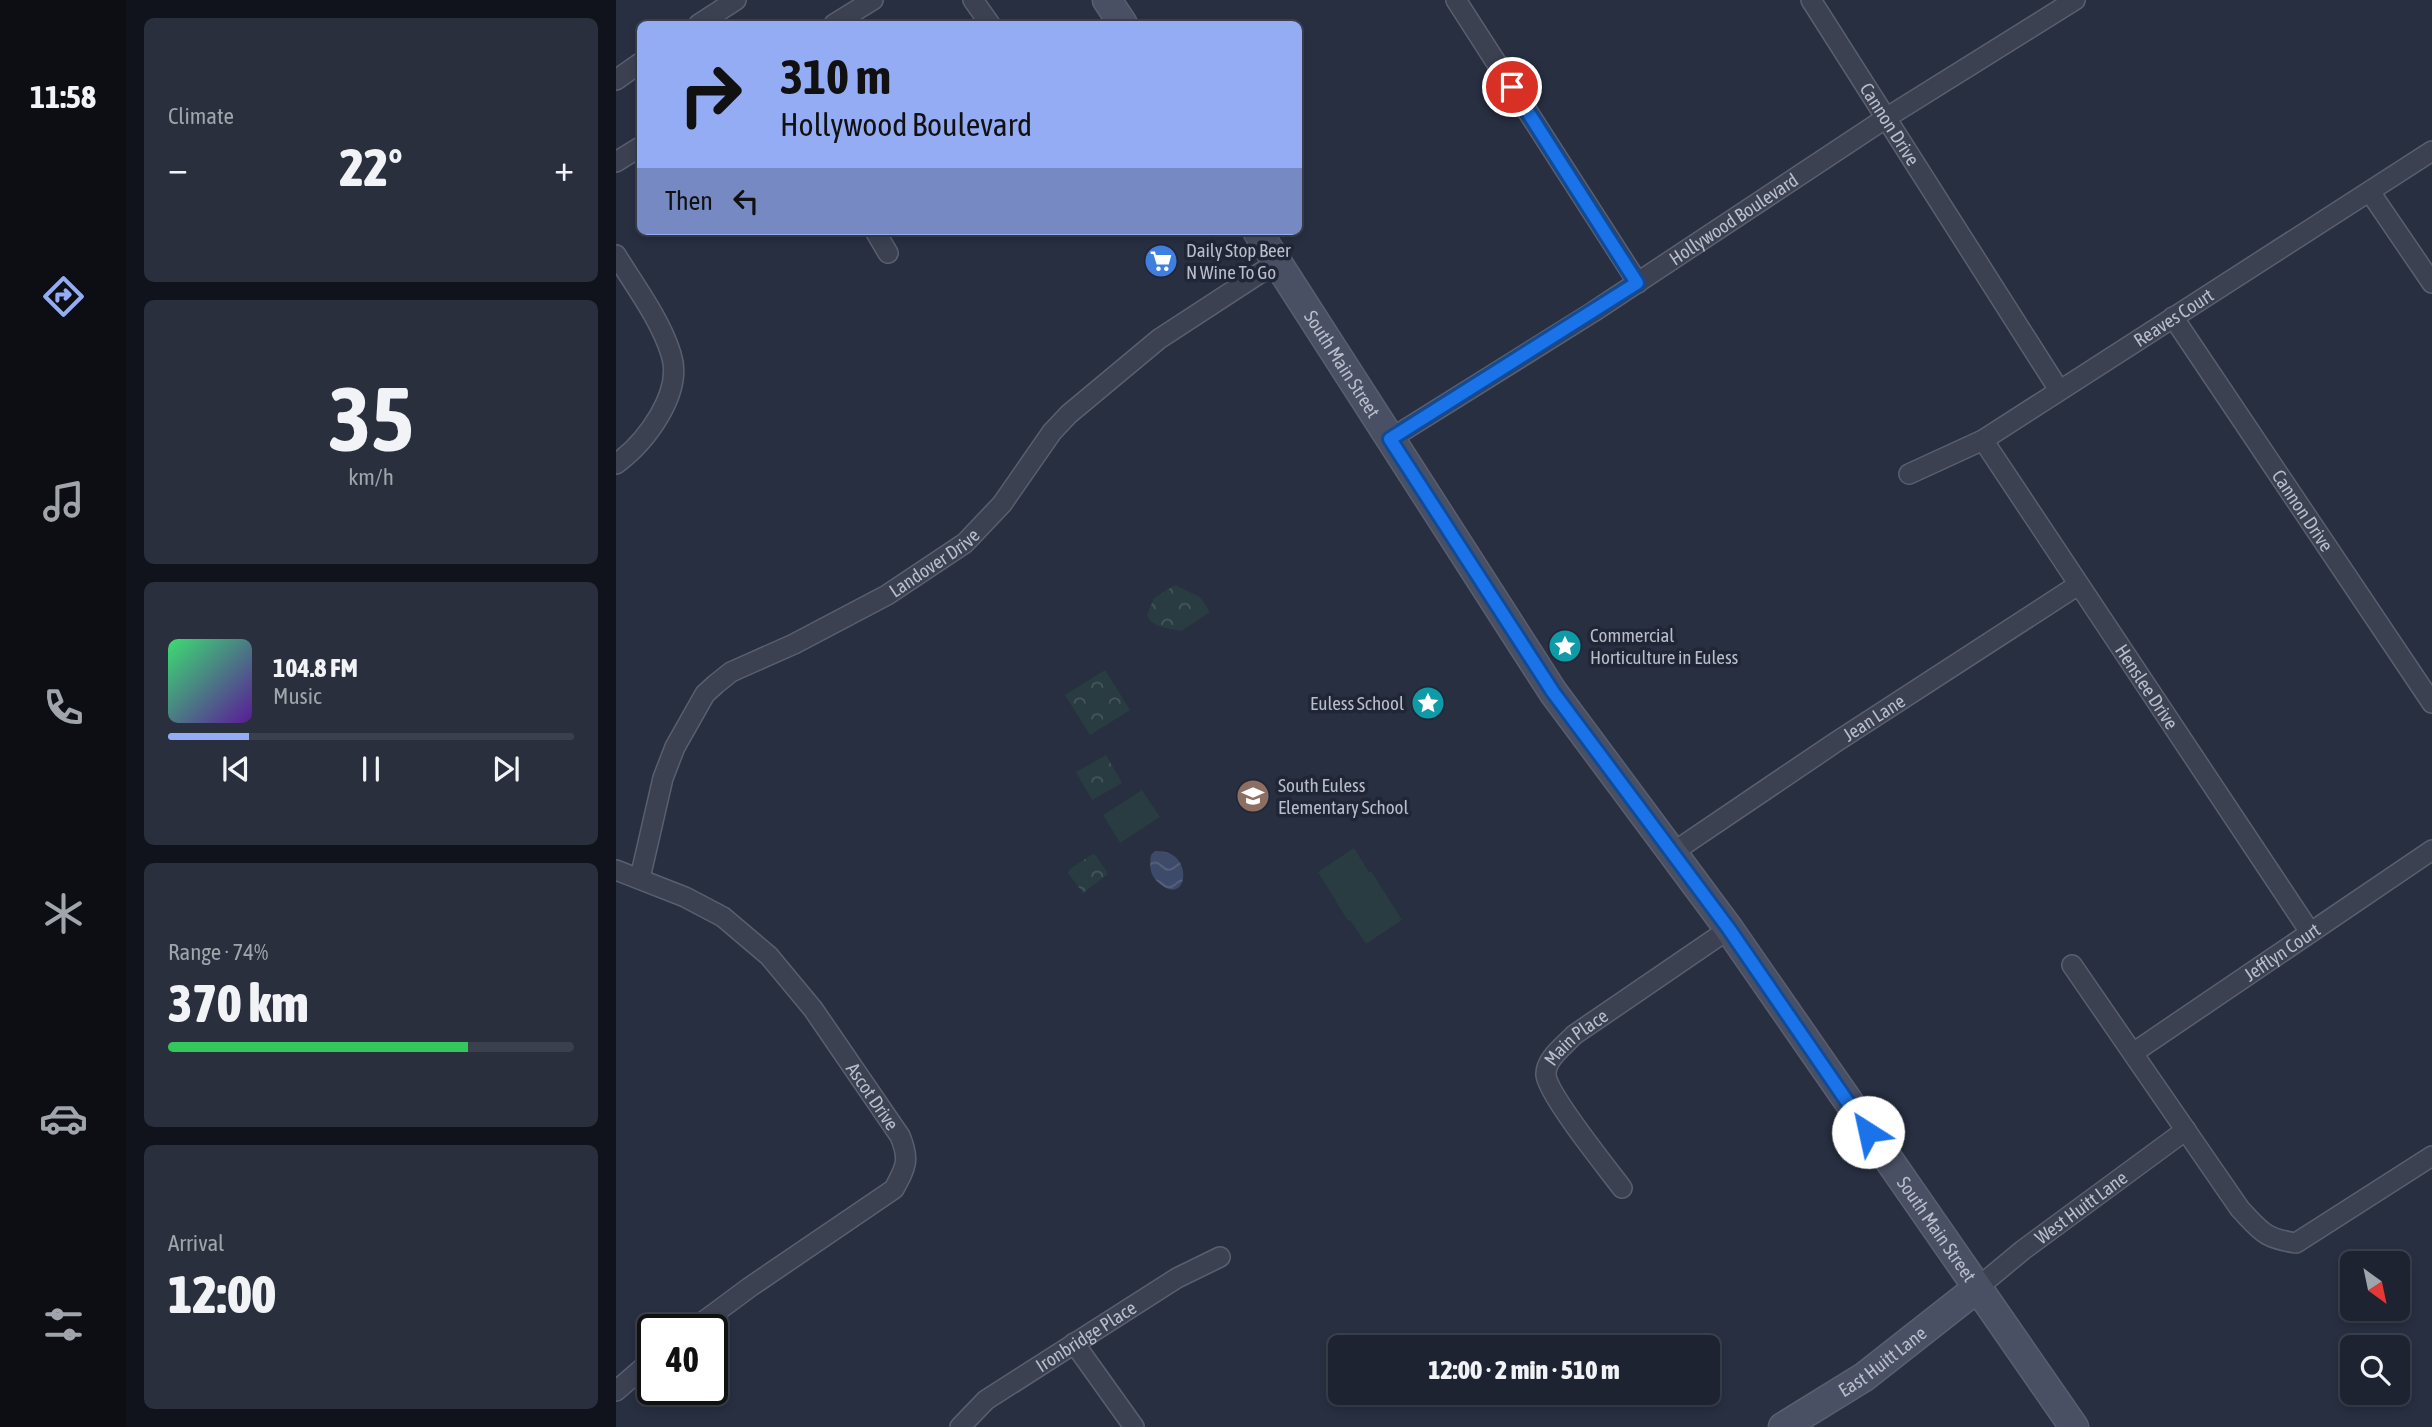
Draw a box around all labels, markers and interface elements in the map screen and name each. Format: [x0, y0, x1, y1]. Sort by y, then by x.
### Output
text: 310 m [780, 48, 891, 104]
icon: right [665, 49, 756, 140]
pin [1482, 57, 1542, 117]
icon: arrive [1493, 68, 1531, 106]
text: 11:58 [30, 78, 96, 115]
street label: Cannon Drive [1856, 79, 1924, 169]
text: Climate [168, 103, 234, 129]
text: Hollywood Boulevard [780, 106, 1032, 143]
text: 22° [339, 137, 403, 197]
text: − [168, 146, 188, 189]
text: + [554, 146, 574, 189]
street label: Hollywood Boulevard [1665, 168, 1802, 270]
icon: left [727, 182, 765, 220]
text: Then [665, 186, 713, 216]
place label: Daily Stop Beer N Wine To Go [1186, 239, 1291, 283]
supermarket icon: Daily Stop Beer N Wine To Go [1142, 242, 1180, 280]
icon: directions [39, 272, 88, 321]
street label: Reaves Court [2130, 284, 2217, 351]
street label: South Main Street [1300, 306, 1385, 422]
text: 35 [328, 366, 414, 470]
text: km/h [348, 464, 394, 490]
street label: Cannon Drive [2268, 466, 2338, 555]
icon: music [39, 477, 88, 526]
street label: Landover Drive [885, 524, 984, 601]
place label: Commercial Horticulture in Euless [1590, 624, 1739, 668]
place icon: Commercial Horticulture in Euless [1546, 627, 1584, 665]
street label: Henslee Drive [2111, 640, 2183, 733]
text: 104.8 FM [273, 653, 358, 683]
icon: phone [39, 683, 88, 732]
text: Music [273, 683, 321, 709]
place icon: Euless School [1409, 684, 1447, 722]
street label: Jean Lane [1839, 689, 1909, 746]
place label: Euless School [1310, 692, 1404, 714]
icon: previous [217, 750, 255, 788]
icon: pause [352, 750, 390, 788]
icon: next [487, 750, 525, 788]
place label: South Euless Elementary School [1278, 774, 1409, 818]
school or university icon: South Euless Elementary School [1234, 777, 1272, 815]
icon: climate [39, 889, 88, 938]
street label: Jefflyn Court [2240, 918, 2324, 985]
text: Range · 74% [168, 939, 268, 965]
text: 370 km [168, 973, 309, 1033]
street label: Main Place [1539, 1004, 1612, 1070]
street label: Ascot Drive [842, 1058, 904, 1134]
icon: car [39, 1094, 88, 1143]
position arrow [1831, 1095, 1905, 1169]
street label: West Huitt Lane [2031, 1166, 2131, 1249]
street label: South Main Street [1893, 1172, 1981, 1286]
text: Arrival [168, 1230, 224, 1256]
north arrow [2340, 1251, 2410, 1321]
map controls [2340, 1251, 2410, 1405]
text: 12:00 [168, 1264, 276, 1324]
street label: Ironbridge Place [1032, 1296, 1140, 1376]
icon: filters [39, 1300, 88, 1349]
speed limit sign: 40 [637, 1314, 728, 1405]
street label: East Huitt Lane [1834, 1322, 1930, 1401]
button: search [2340, 1335, 2410, 1405]
text: 12:00 · 2 min · 510 m [1428, 1355, 1620, 1385]

